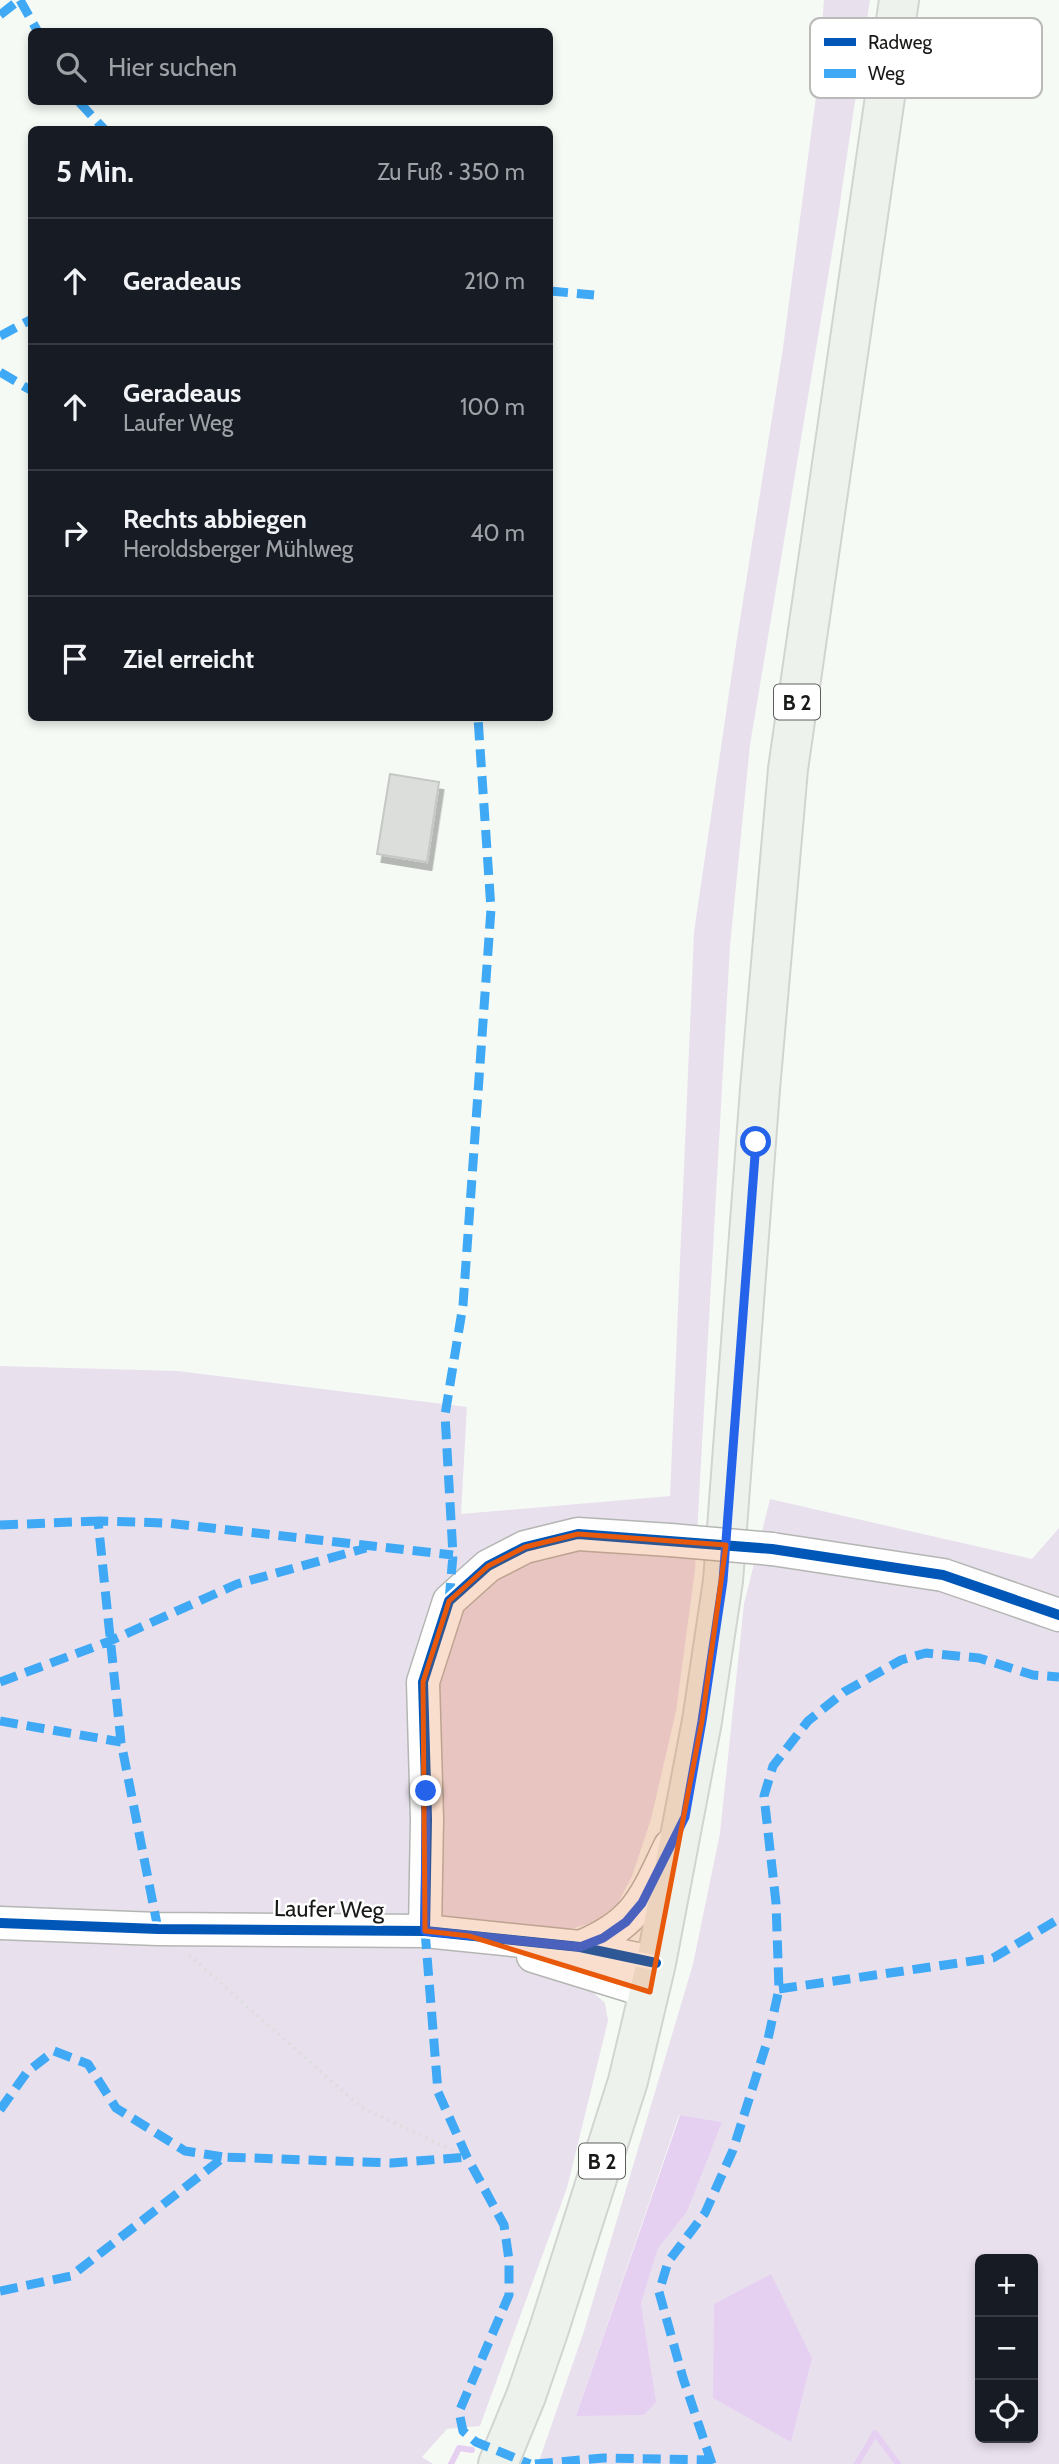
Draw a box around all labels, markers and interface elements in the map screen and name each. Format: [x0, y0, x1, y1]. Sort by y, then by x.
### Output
legend [810, 18, 1042, 98]
search box [28, 28, 553, 105]
text: Radweg [868, 31, 932, 54]
icon: search [52, 48, 90, 86]
text: Hier suchen [108, 51, 237, 83]
text: Weg [868, 62, 905, 85]
text: 5 Min. [56, 153, 134, 190]
text: Zu Fuß · 350 m [377, 158, 525, 186]
icon: ahead [56, 262, 94, 300]
text: Geradeaus [123, 265, 241, 297]
text: 210 m [464, 267, 525, 295]
text: Geradeaus [123, 377, 241, 409]
icon: ahead [56, 388, 94, 426]
text: 100 m [460, 393, 525, 421]
text: Laufer Weg [123, 409, 233, 437]
text: Rechts abbiegen [123, 503, 307, 535]
icon: right [56, 514, 94, 552]
text: 40 m [470, 519, 525, 547]
text: Heroldsberger Mühlweg [123, 535, 353, 563]
icon: arrive [56, 640, 94, 678]
text: Ziel erreicht [123, 643, 254, 675]
road number: B 2 [774, 684, 820, 720]
route start [740, 1126, 771, 1157]
route end [410, 1775, 441, 1806]
street label: Laufer Weg [274, 1894, 385, 1924]
road number: B 2 [579, 2144, 625, 2178]
map controls [975, 2254, 1038, 2443]
button: + [975, 2254, 1038, 2317]
button: − [975, 2317, 1038, 2380]
button: locate [975, 2380, 1038, 2443]

